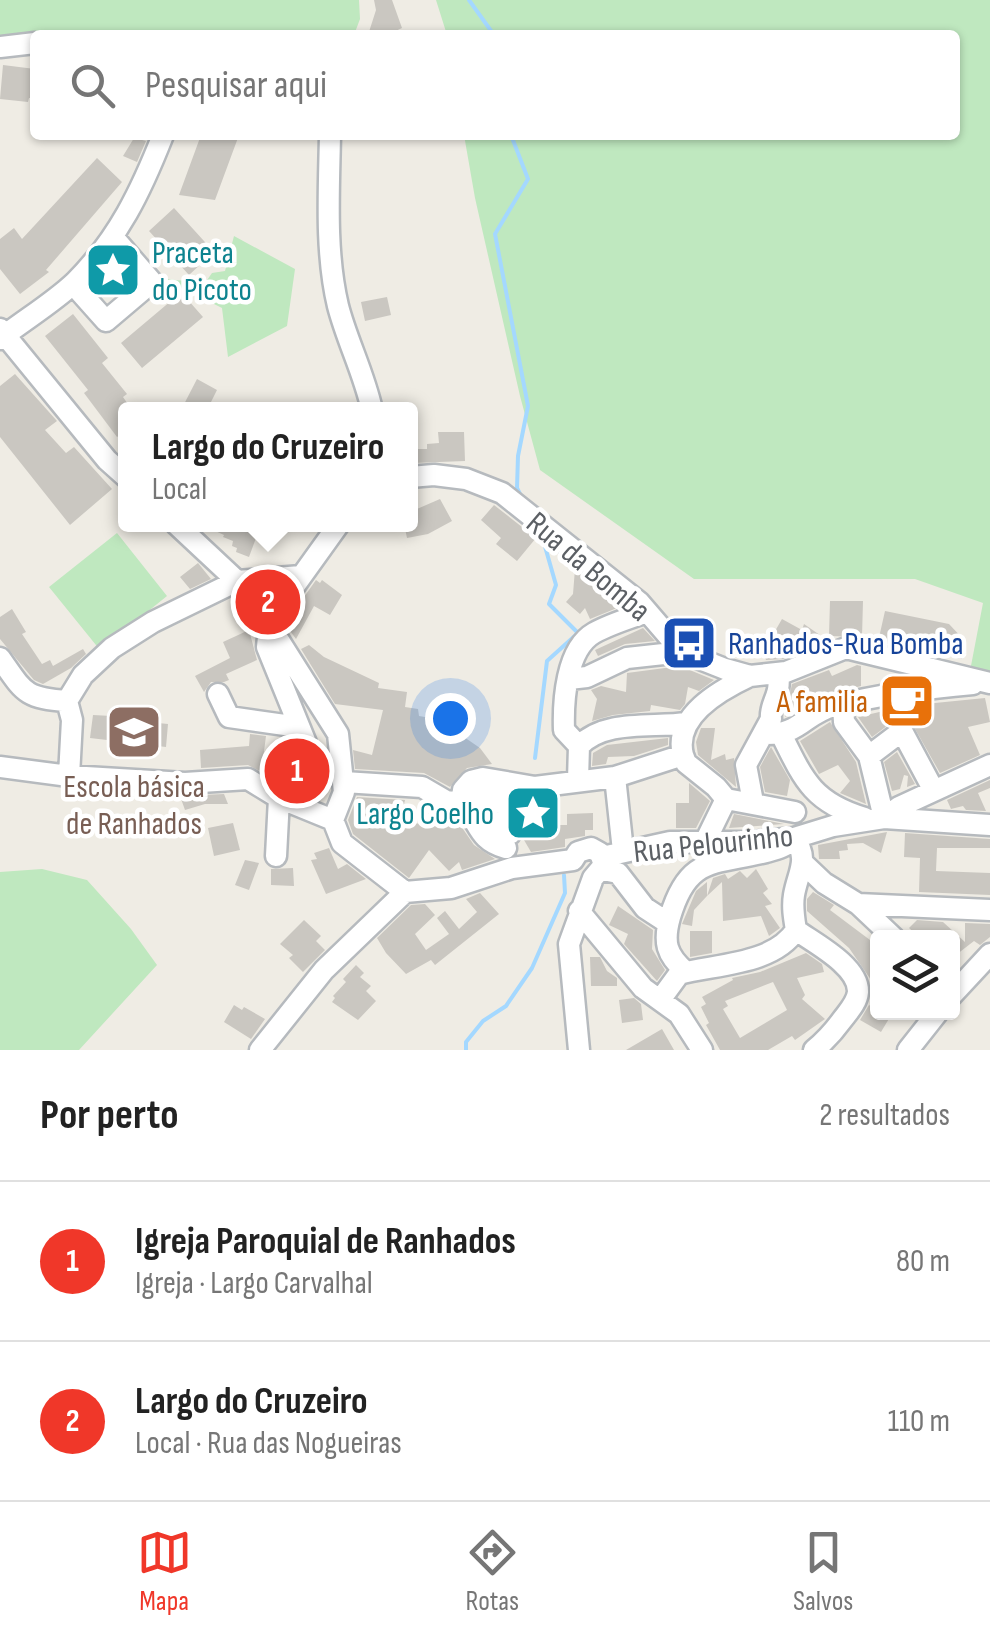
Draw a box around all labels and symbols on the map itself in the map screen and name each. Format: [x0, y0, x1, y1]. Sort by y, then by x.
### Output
place label: Praceta do Picoto [152, 234, 252, 310]
place icon: Praceta do Picoto [83, 240, 143, 300]
street label: Rua da Bomba [518, 504, 658, 630]
pin: 2 [236, 564, 300, 640]
bus stop icon: Ranhados-Rua Bomba [659, 613, 719, 673]
place label: Ranhados-Rua Bomba [728, 625, 963, 664]
cafe icon: A familia [877, 671, 937, 731]
place label: A familia [776, 683, 868, 722]
your location [425, 693, 476, 744]
school or university icon: Escola básica de Ranhados [104, 702, 164, 762]
pin: 1 [264, 734, 330, 808]
place label: Escola básica de Ranhados [63, 768, 205, 844]
place icon: Largo Coelho [503, 783, 563, 843]
place label: Largo Coelho [356, 795, 494, 834]
street label: Rua Pelourinho [631, 817, 795, 872]

